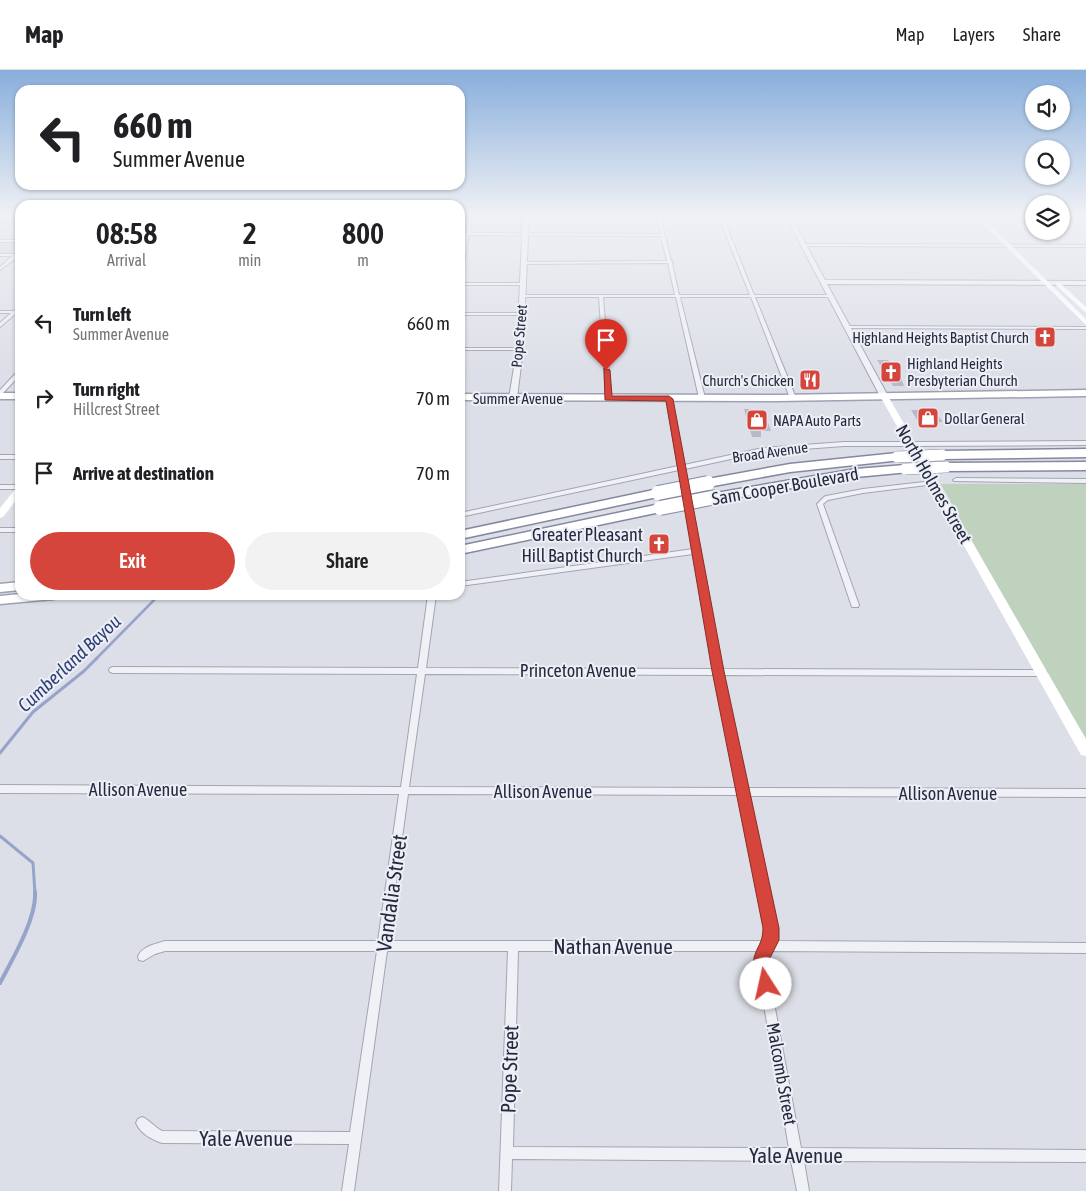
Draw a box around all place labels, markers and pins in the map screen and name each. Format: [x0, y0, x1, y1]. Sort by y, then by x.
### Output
pin [585, 319, 627, 370]
church icon: Highland Heights Baptist Church [1033, 325, 1057, 349]
place label: Highland Heights Baptist Church [852, 329, 1029, 346]
place label: Highland Heights Presbyterian Church [907, 355, 1018, 389]
church icon: Highland Heights Presbyterian Church [879, 360, 903, 384]
restaurant icon: Church's Chicken [798, 368, 822, 392]
place label: Church's Chicken [703, 372, 794, 389]
shop icon: Dollar General [916, 406, 940, 430]
shop icon: NAPA Auto Parts [745, 408, 769, 432]
place label: Dollar General [944, 410, 1025, 427]
place label: NAPA Auto Parts [773, 412, 861, 429]
place label: Greater Pleasant Hill Baptist Church [521, 524, 643, 566]
church icon: Greater Pleasant Hill Baptist Church [647, 532, 671, 556]

